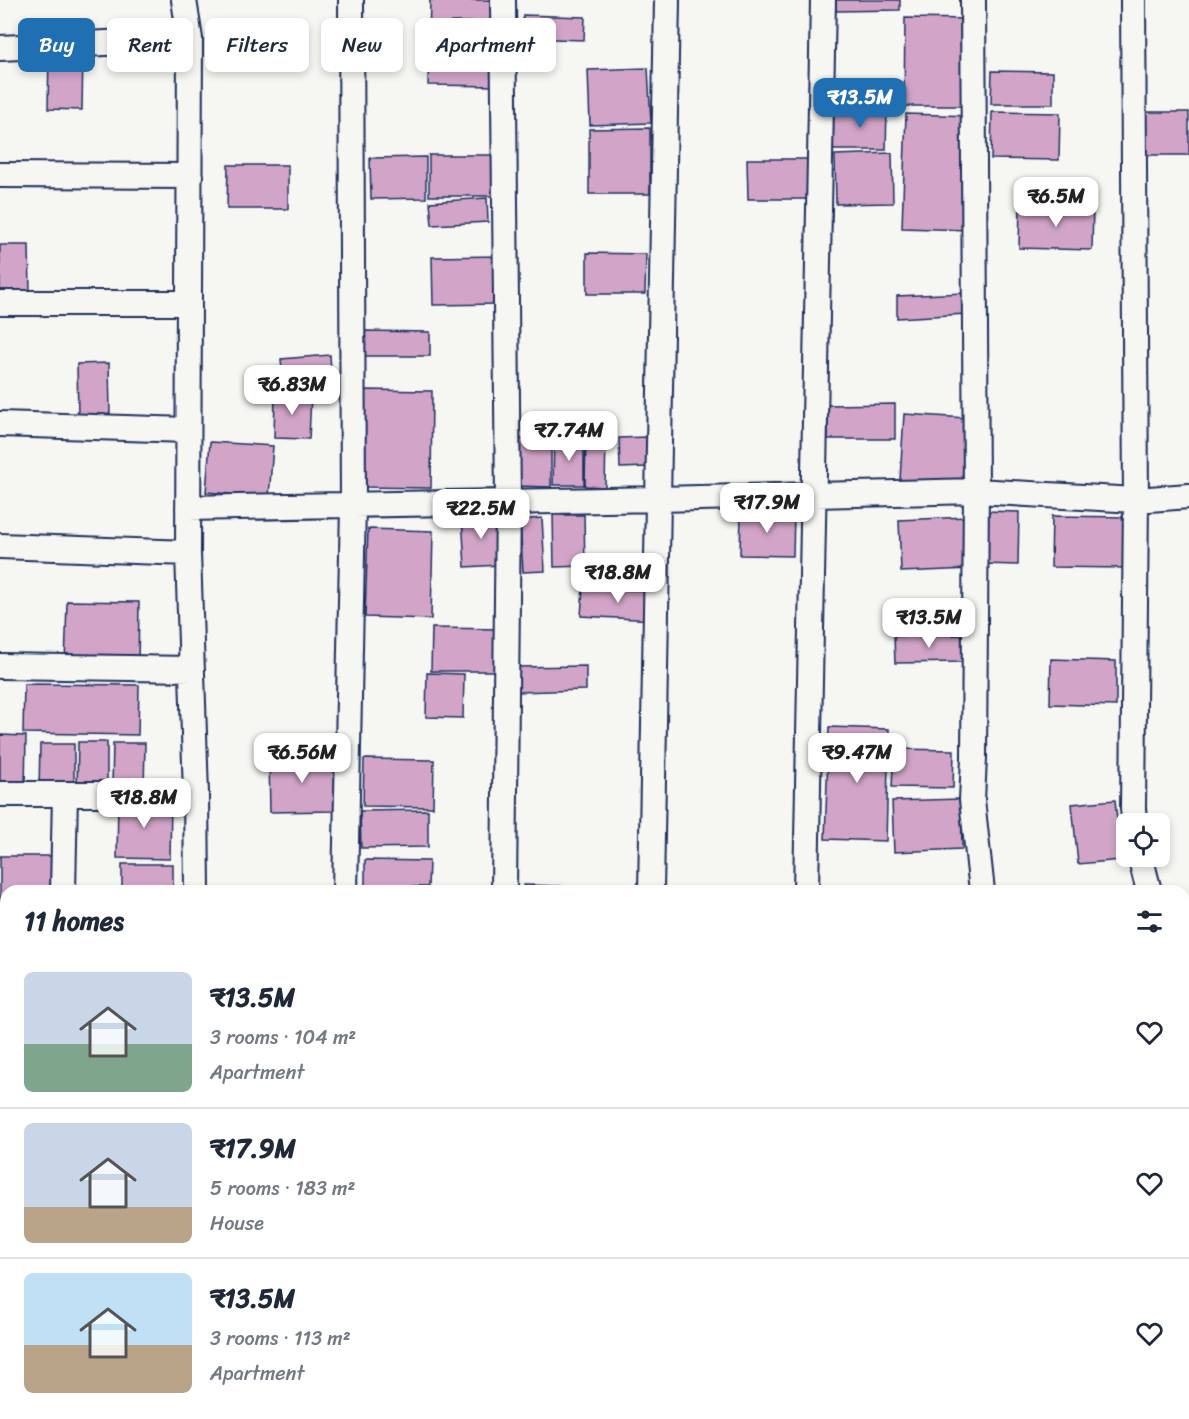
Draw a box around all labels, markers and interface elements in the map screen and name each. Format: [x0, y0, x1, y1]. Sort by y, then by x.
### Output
chip: Buy [18, 18, 95, 72]
chip: Rent [107, 18, 193, 72]
chip: Filters [205, 18, 309, 72]
chip: New [321, 18, 403, 72]
chip: Apartment [415, 18, 556, 72]
pin: ₹13.5M [811, 78, 909, 129]
text: ₹13.5M [827, 80, 893, 115]
pin: ₹6.5M [1014, 177, 1098, 228]
text: ₹6.5M [1027, 179, 1085, 214]
pin: ₹6.83M [243, 365, 341, 416]
text: ₹6.83M [258, 367, 326, 402]
pin: ₹7.74M [520, 411, 618, 462]
text: ₹7.74M [535, 413, 603, 448]
pin: ₹17.9M [718, 483, 816, 534]
text: ₹17.9M [734, 485, 800, 520]
pin: ₹22.5M [432, 489, 530, 540]
text: ₹22.5M [447, 491, 515, 526]
pin: ₹18.8M [569, 553, 667, 604]
text: ₹18.8M [585, 555, 651, 590]
pin: ₹13.5M [880, 598, 978, 649]
text: ₹13.5M [896, 600, 962, 635]
pin: ₹6.56M [253, 733, 351, 784]
pin: ₹9.47M [808, 733, 906, 784]
text: ₹6.56M [268, 735, 336, 770]
text: ₹9.47M [822, 735, 892, 770]
pin: ₹18.8M [95, 778, 193, 829]
text: ₹18.8M [111, 780, 177, 815]
map controls [1116, 813, 1170, 867]
button: locate [1116, 813, 1170, 867]
text: 11 homes [24, 898, 124, 944]
icon: filters [1133, 905, 1166, 938]
text: ₹13.5M [210, 974, 295, 1020]
icon: home [72, 996, 144, 1068]
icon: heart [1133, 1016, 1166, 1049]
text: 3 rooms · 104 m² [210, 1020, 356, 1055]
text: Apartment [210, 1055, 304, 1090]
text: ₹17.9M [210, 1125, 296, 1171]
icon: home [72, 1147, 144, 1219]
icon: heart [1133, 1167, 1166, 1200]
text: 5 rooms · 183 m² [210, 1171, 355, 1206]
text: House [210, 1206, 264, 1241]
text: ₹13.5M [210, 1275, 295, 1321]
icon: home [72, 1297, 144, 1369]
icon: heart [1133, 1317, 1166, 1350]
text: 3 rooms · 113 m² [210, 1321, 351, 1356]
text: Apartment [210, 1356, 304, 1391]

